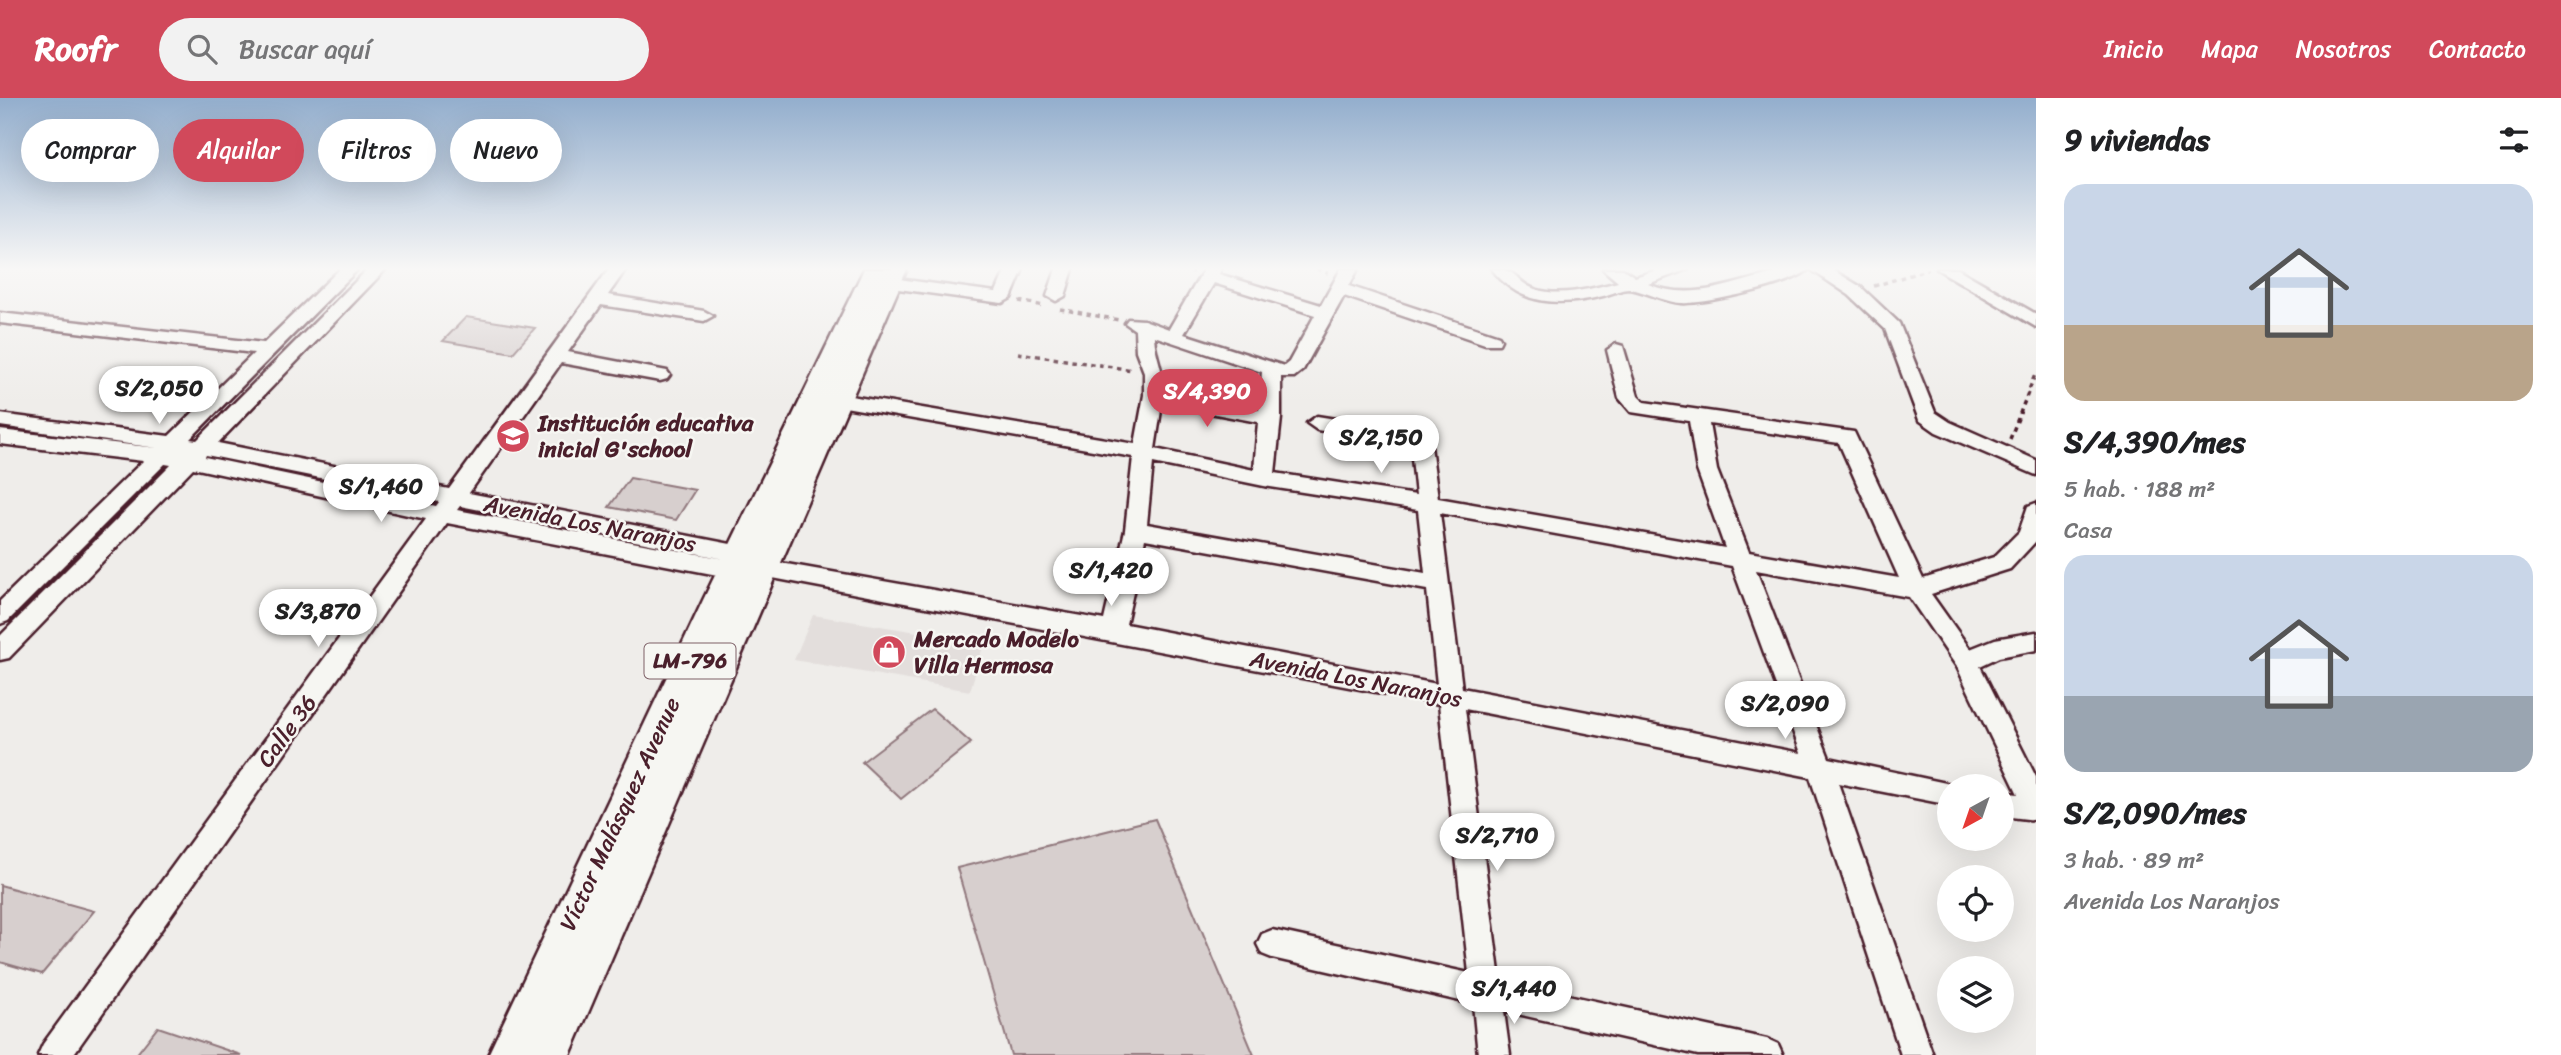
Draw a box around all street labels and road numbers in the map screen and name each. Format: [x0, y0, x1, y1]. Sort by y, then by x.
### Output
street label: Avenida Los Naranjos [479, 483, 700, 565]
street label: Avenida Los Naranjos [1245, 638, 1466, 720]
road number: LM-796 [644, 644, 736, 678]
street label: Calle 36 [246, 686, 328, 776]
street label: Víctor Malásquez Avenue [548, 690, 692, 938]

